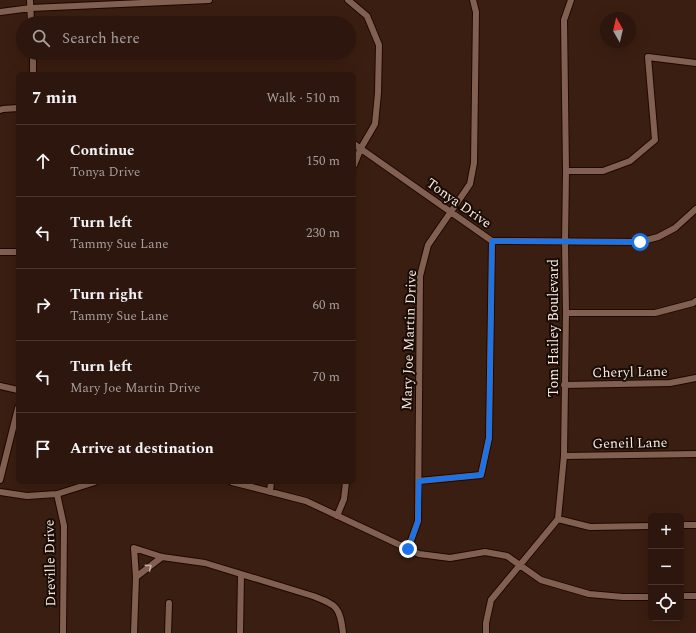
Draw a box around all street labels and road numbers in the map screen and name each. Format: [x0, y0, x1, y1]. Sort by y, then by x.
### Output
street label: Tonya Drive [422, 173, 496, 233]
street label: Tom Hailey Boulevard [543, 259, 564, 397]
street label: Mary Joe Martin Drive [396, 269, 422, 410]
street label: Cheryl Lane [592, 361, 668, 383]
street label: Geneil Lane [592, 432, 668, 454]
street label: Dreville Drive [39, 519, 61, 607]

